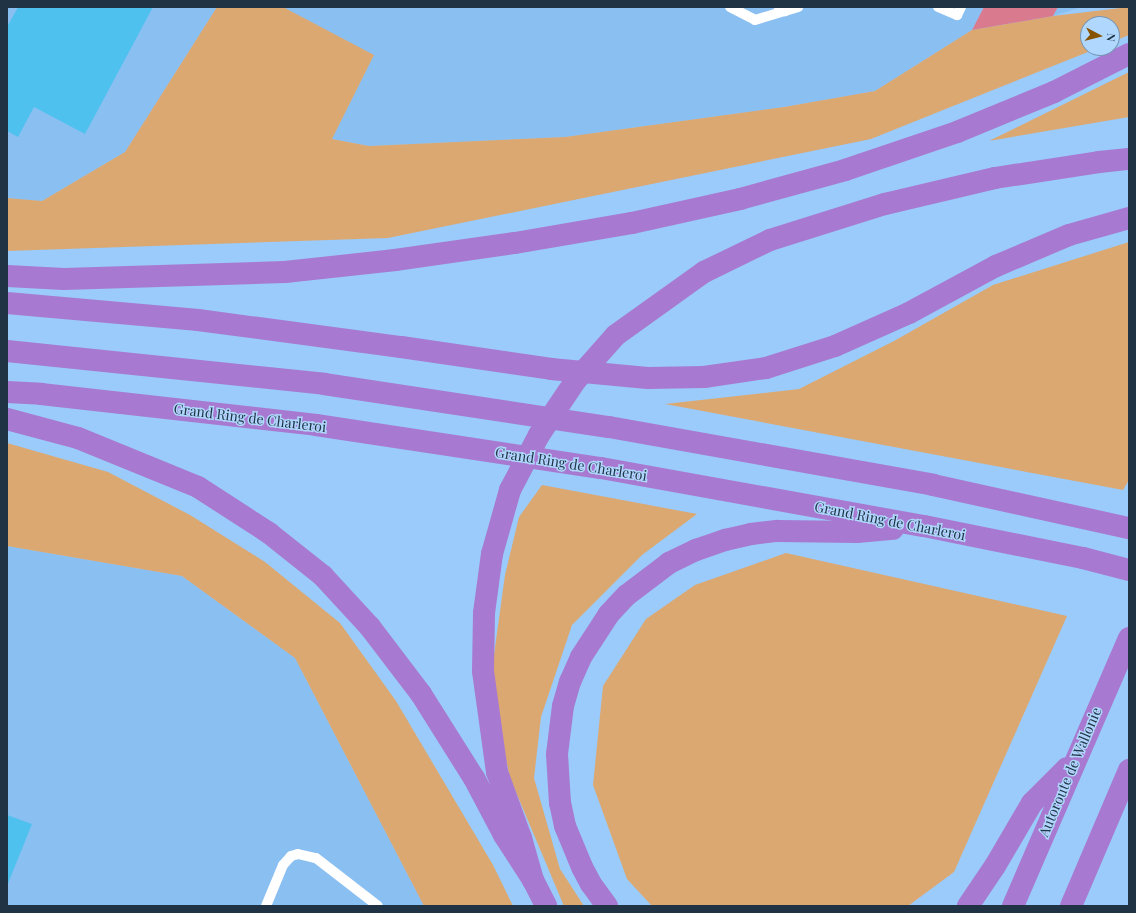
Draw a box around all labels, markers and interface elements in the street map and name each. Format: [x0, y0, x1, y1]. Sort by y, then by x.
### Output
north arrow [1080, 16, 1120, 56]
text: N [1103, 33, 1119, 42]
street label: Grand Ring de Charleroi [173, 400, 327, 436]
street label: Grand Ring de Charleroi [494, 444, 648, 484]
street label: Grand Ring de Charleroi [813, 498, 967, 544]
street label: Autoroute de Wallonie [1035, 705, 1105, 839]

